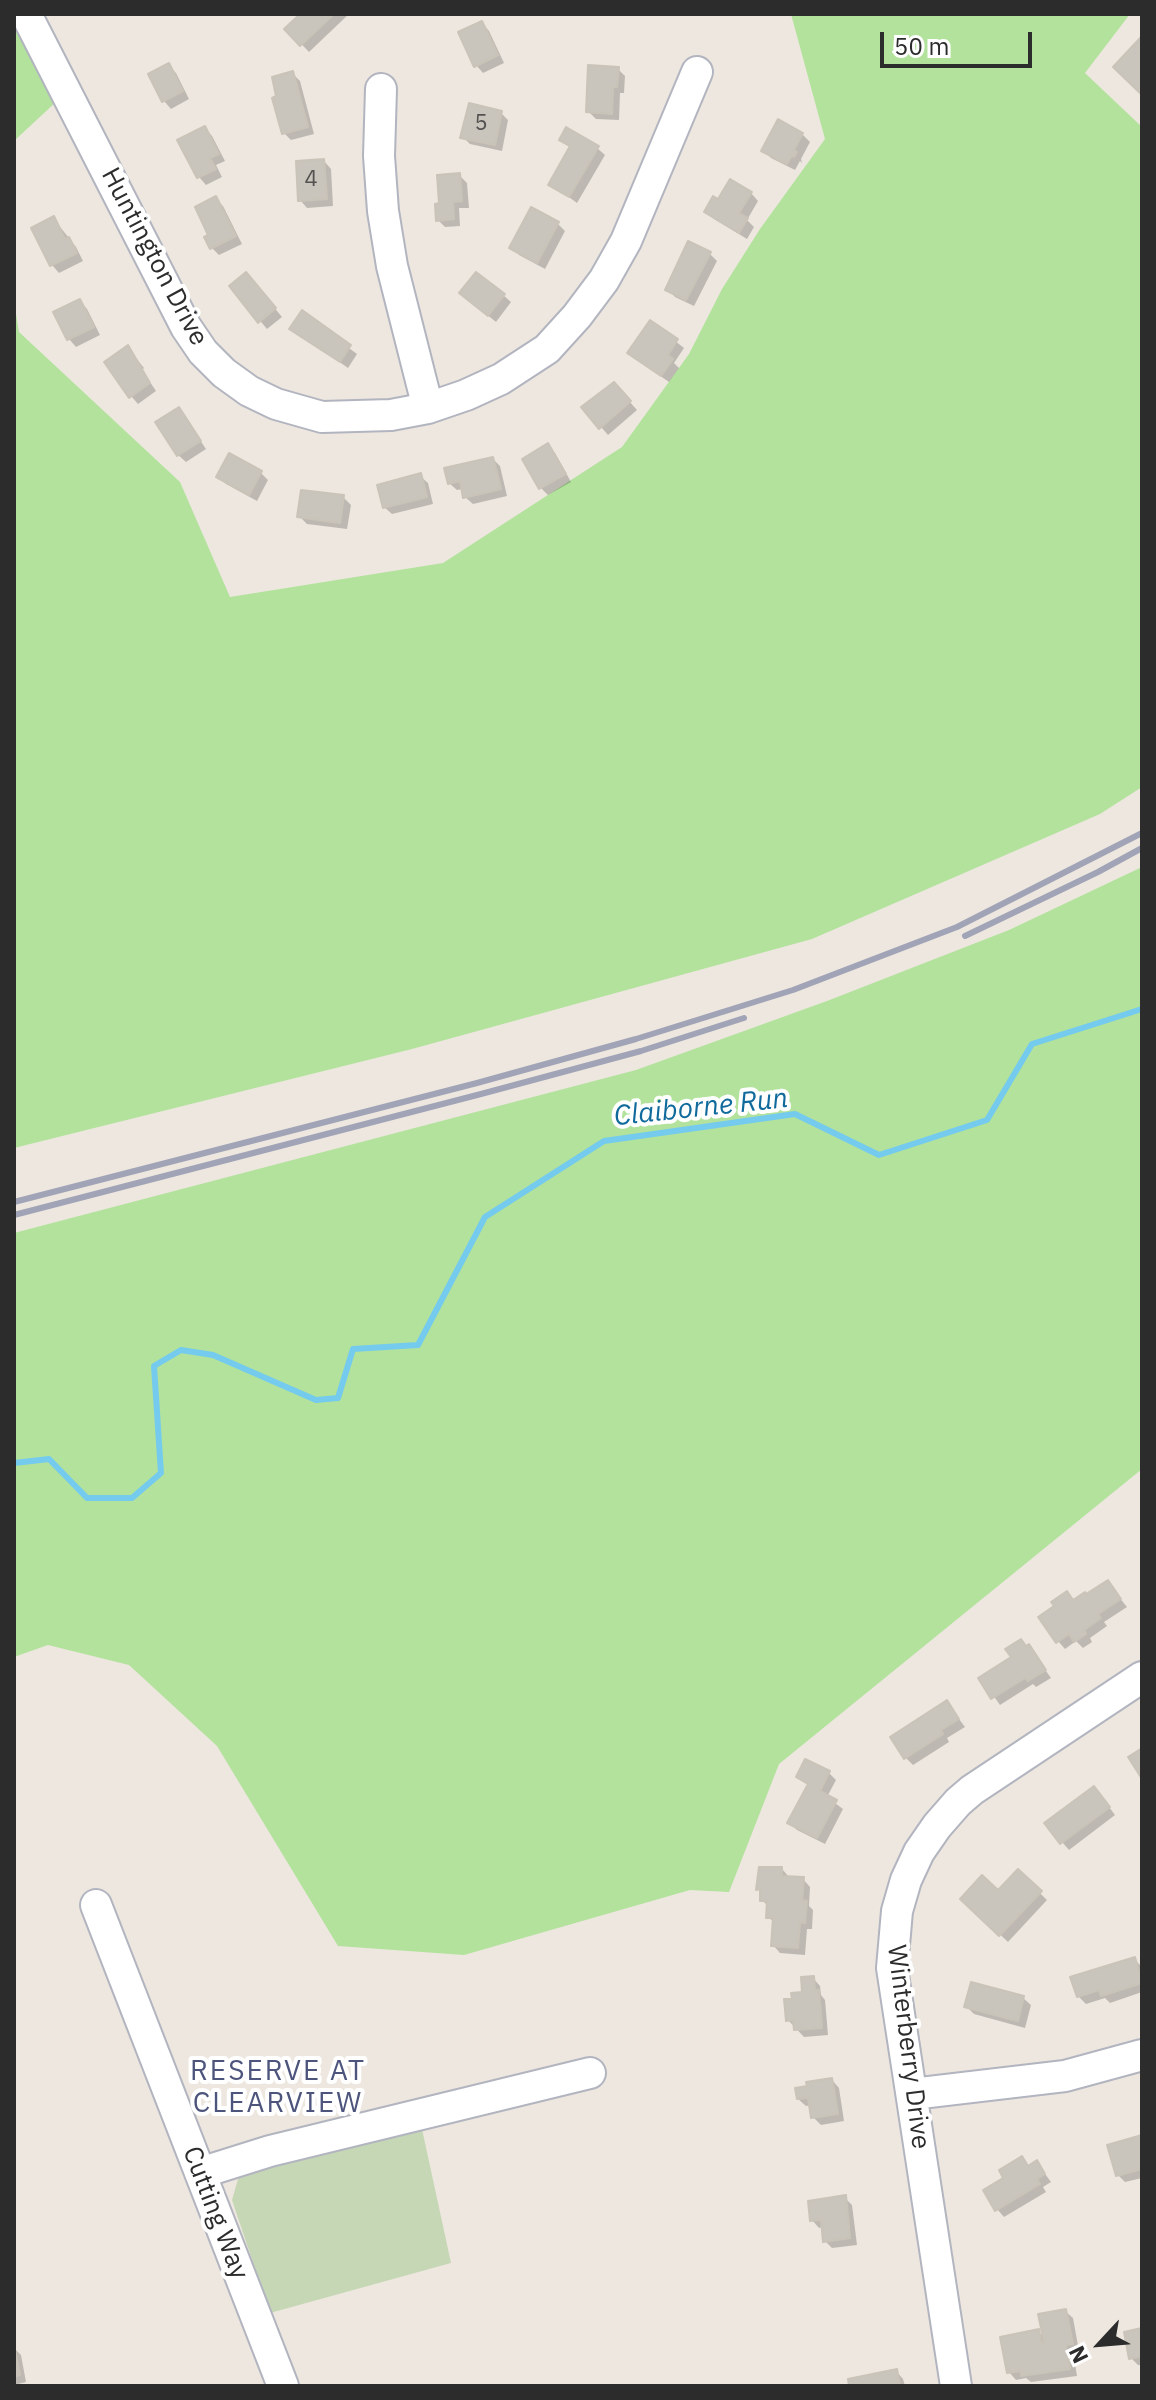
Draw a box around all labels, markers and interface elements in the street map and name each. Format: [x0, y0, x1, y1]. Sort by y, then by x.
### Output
scale bar [884, 16, 1036, 66]
text: 50 m [894, 30, 949, 62]
house number: 5 [474, 111, 488, 137]
street label: Huntington Drive [94, 163, 214, 351]
house number: 4 [304, 167, 318, 193]
water label: Claiborne Run [612, 1082, 790, 1134]
street label: Winterberry Drive [880, 1943, 936, 2151]
district label: RESERVE AT CLEARVIEW [190, 2055, 366, 2121]
street label: Cutting Way [175, 2142, 255, 2284]
north arrow [1060, 2304, 1140, 2384]
text: N [1061, 2341, 1095, 2368]

